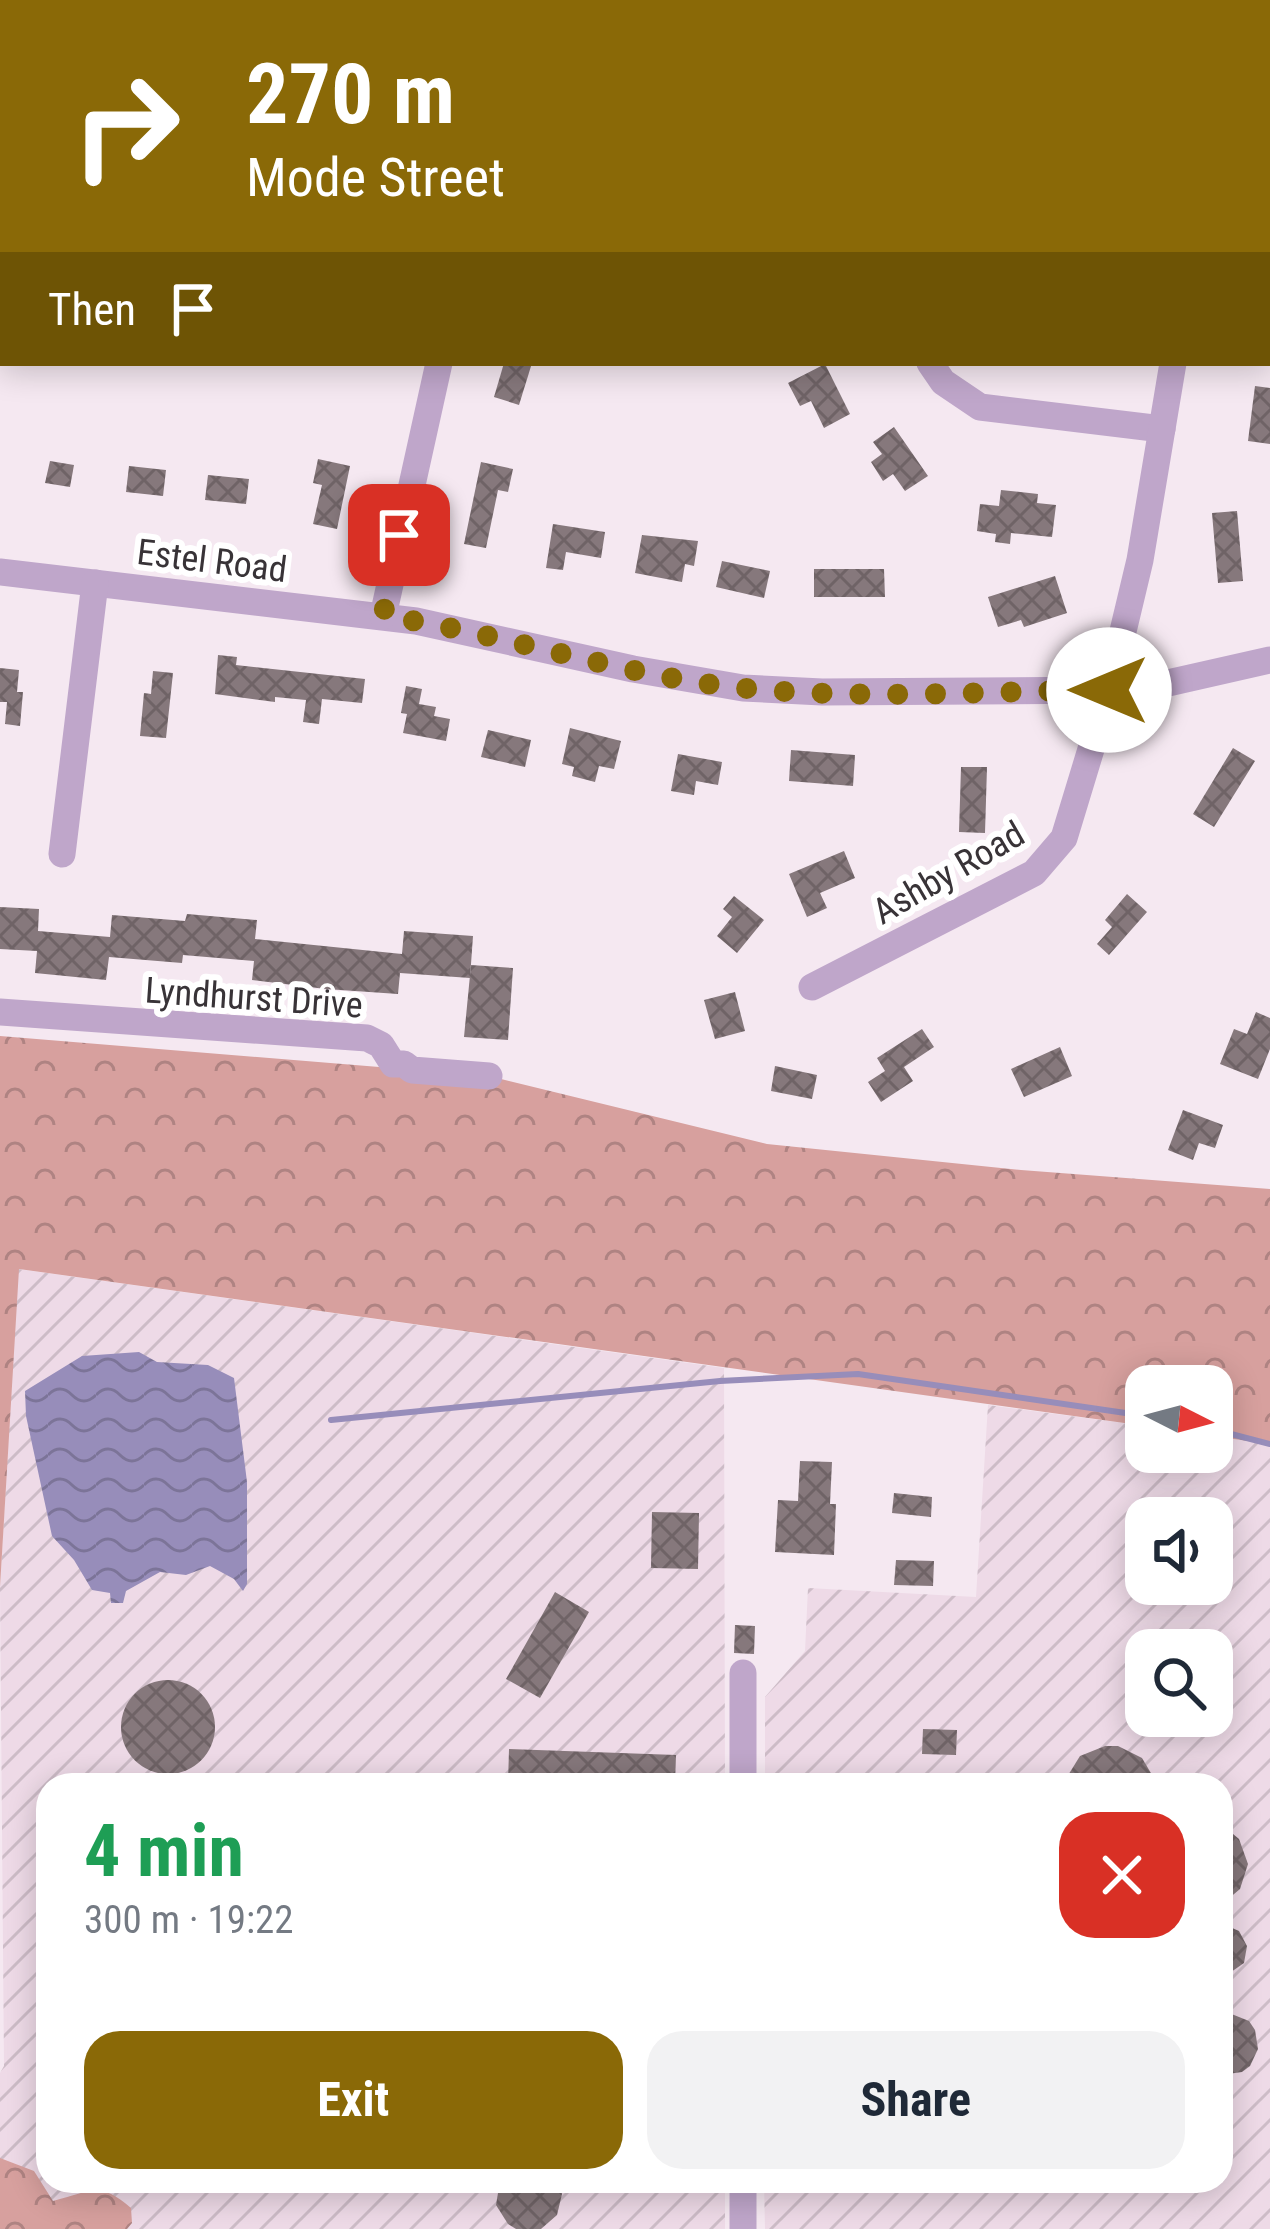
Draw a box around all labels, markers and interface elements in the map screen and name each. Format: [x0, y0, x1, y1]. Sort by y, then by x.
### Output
text: 270 m [246, 45, 455, 144]
icon: right [48, 48, 204, 204]
text: Mode Street [246, 146, 505, 209]
icon: arrive [160, 276, 226, 342]
text: Then [48, 283, 136, 336]
pin [348, 484, 450, 586]
icon: arrive [366, 502, 432, 568]
street label: Estel Road [135, 531, 289, 591]
position arrow [1046, 627, 1172, 753]
street label: Ashby Road [865, 813, 1032, 933]
street label: Lyndhurst Drive [144, 969, 364, 1027]
north arrow [1125, 1365, 1233, 1473]
map controls [1125, 1365, 1233, 1737]
button: sound [1125, 1497, 1233, 1605]
button: search [1125, 1629, 1233, 1737]
text: 4 min [84, 1809, 244, 1894]
button: close [1059, 1812, 1185, 1938]
text: 300 m · 19:22 [84, 1897, 294, 1943]
button: Exit [84, 2031, 623, 2169]
button: Share [647, 2031, 1185, 2169]

